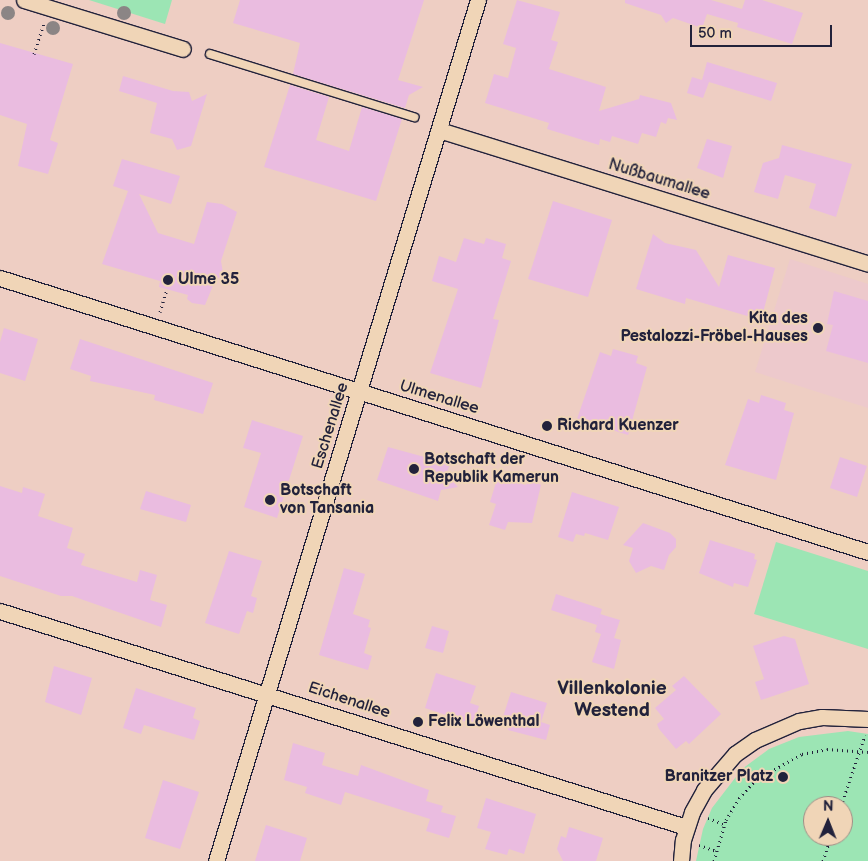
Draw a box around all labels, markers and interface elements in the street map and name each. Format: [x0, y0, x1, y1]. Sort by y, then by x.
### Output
scale bar [693, 15, 836, 47]
text: 50 m [698, 24, 732, 43]
street label: Nußbaumallee [606, 155, 712, 205]
place label: Ulme 35 [178, 270, 239, 290]
marker: Ulme 35 [162, 274, 174, 286]
place label: Kita des Pestalozzi-Fröbel-Hauses [620, 309, 808, 347]
marker: Kita des Pestalozzi-Fröbel-Hauses [812, 322, 824, 334]
street label: Ulmenallee [397, 377, 481, 419]
street label: Eschenallee [309, 380, 353, 472]
place label: Richard Kuenzer [557, 416, 679, 436]
marker: Richard Kuenzer [541, 420, 553, 432]
place label: Botschaft der Republik Kamerun [424, 450, 559, 488]
marker: Botschaft der Republik Kamerun [408, 463, 420, 475]
place label: Botschaft von Tansania [280, 481, 374, 519]
marker: Botschaft von Tansania [264, 494, 276, 506]
district label: Villenkolonie Westend [557, 678, 667, 722]
street label: Eichenallee [306, 679, 392, 723]
place label: Felix Löwenthal [428, 712, 540, 732]
marker: Felix Löwenthal [412, 716, 424, 728]
place label: Branitzer Platz [665, 767, 773, 787]
marker: Branitzer Platz [777, 771, 789, 783]
north arrow [803, 796, 853, 846]
text: N [823, 798, 834, 815]

